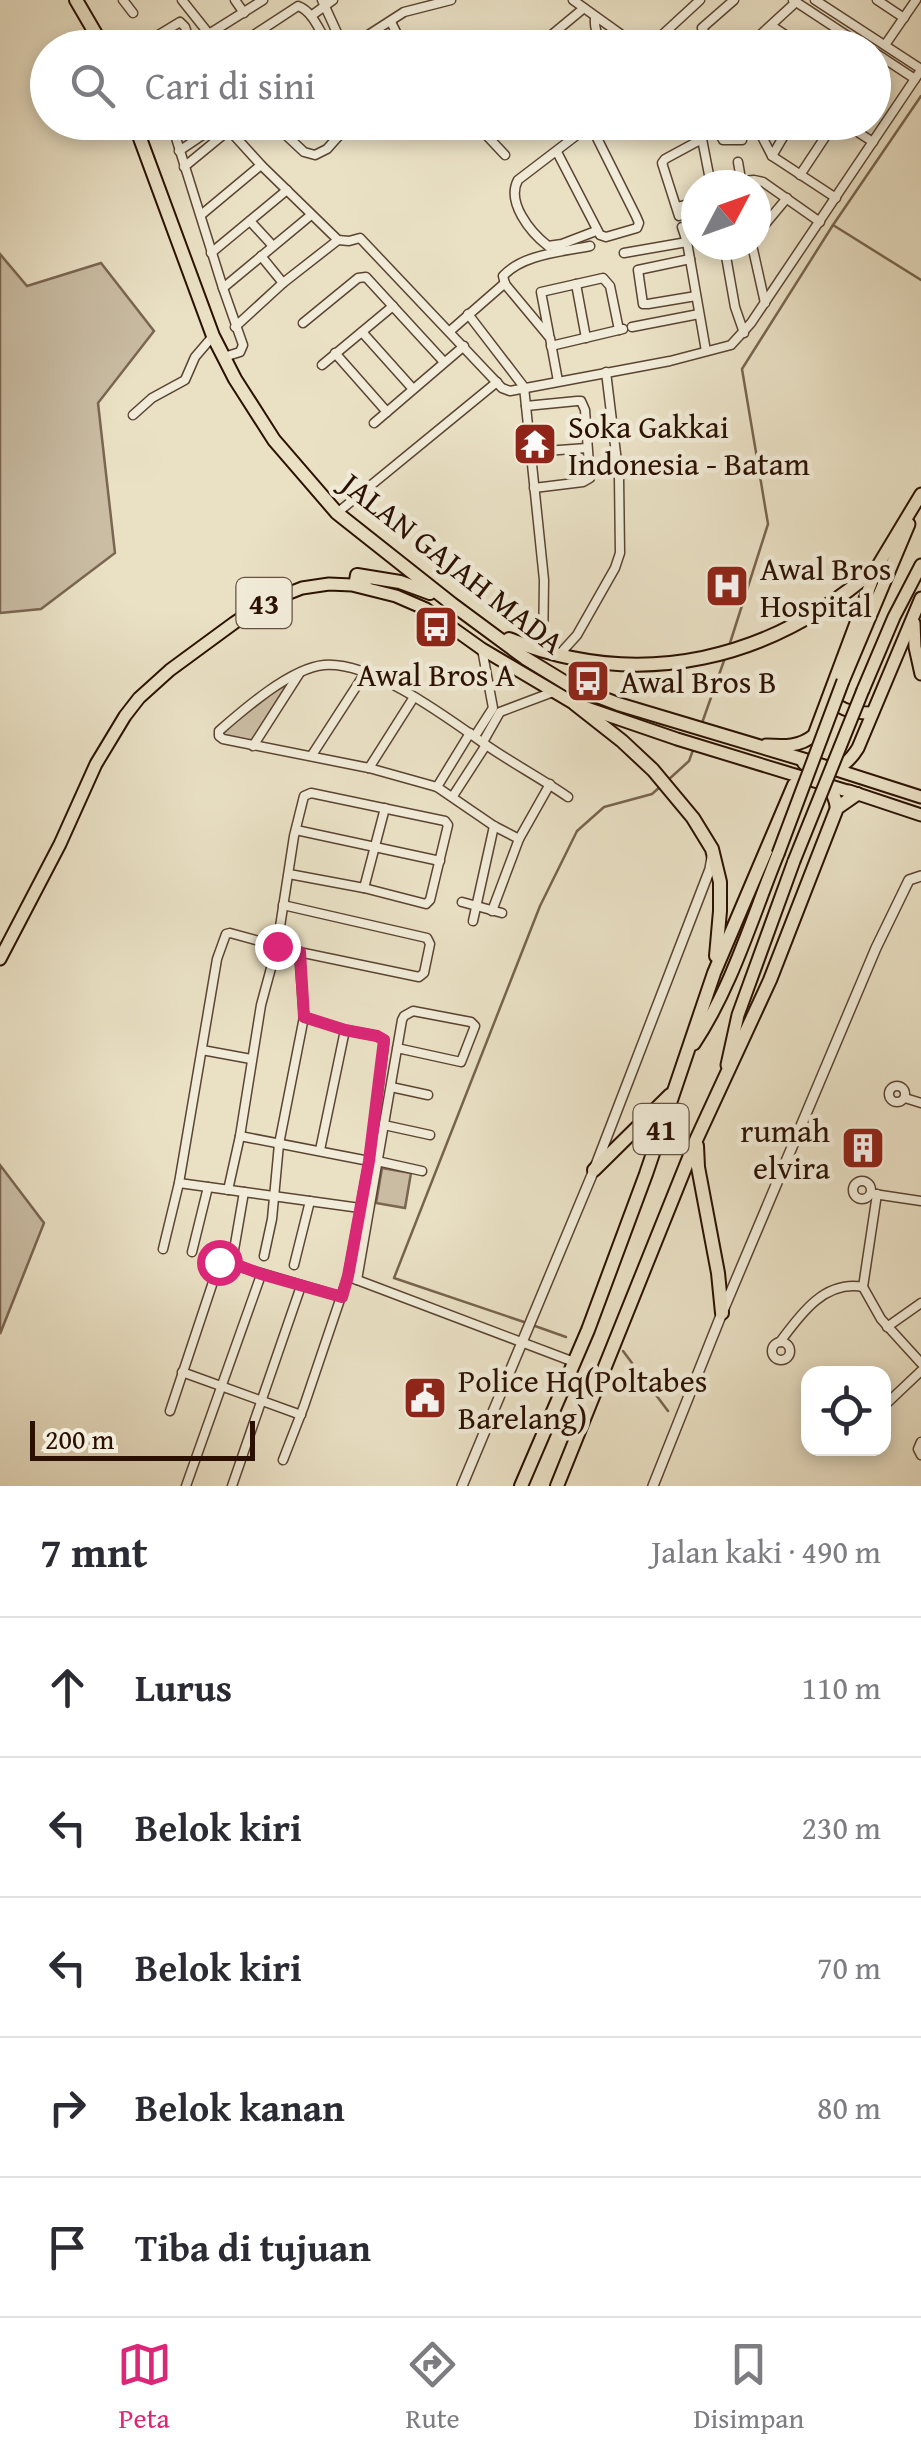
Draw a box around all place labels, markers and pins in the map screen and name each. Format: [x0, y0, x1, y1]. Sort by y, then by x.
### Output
place label: Soka Gakkai Indonesia - Batam [568, 403, 810, 487]
temple icon: Soka Gakkai Indonesia - Batam [512, 421, 558, 467]
place label: Awal Bros Hospital [760, 545, 891, 629]
hospital icon: Awal Bros Hospital [704, 563, 750, 609]
bus stop icon: Awal Bros A [413, 604, 459, 650]
place label: Awal Bros A [357, 651, 516, 698]
bus stop icon: Awal Bros B [565, 658, 611, 704]
place label: Awal Bros B [620, 658, 777, 705]
place label: rumah elvira [740, 1107, 830, 1191]
building icon: rumah elvira [840, 1125, 886, 1171]
place label: Police Hq(Poltabes Barelang) [458, 1357, 707, 1441]
public building icon: Police Hq(Poltabes Barelang) [402, 1375, 448, 1421]

